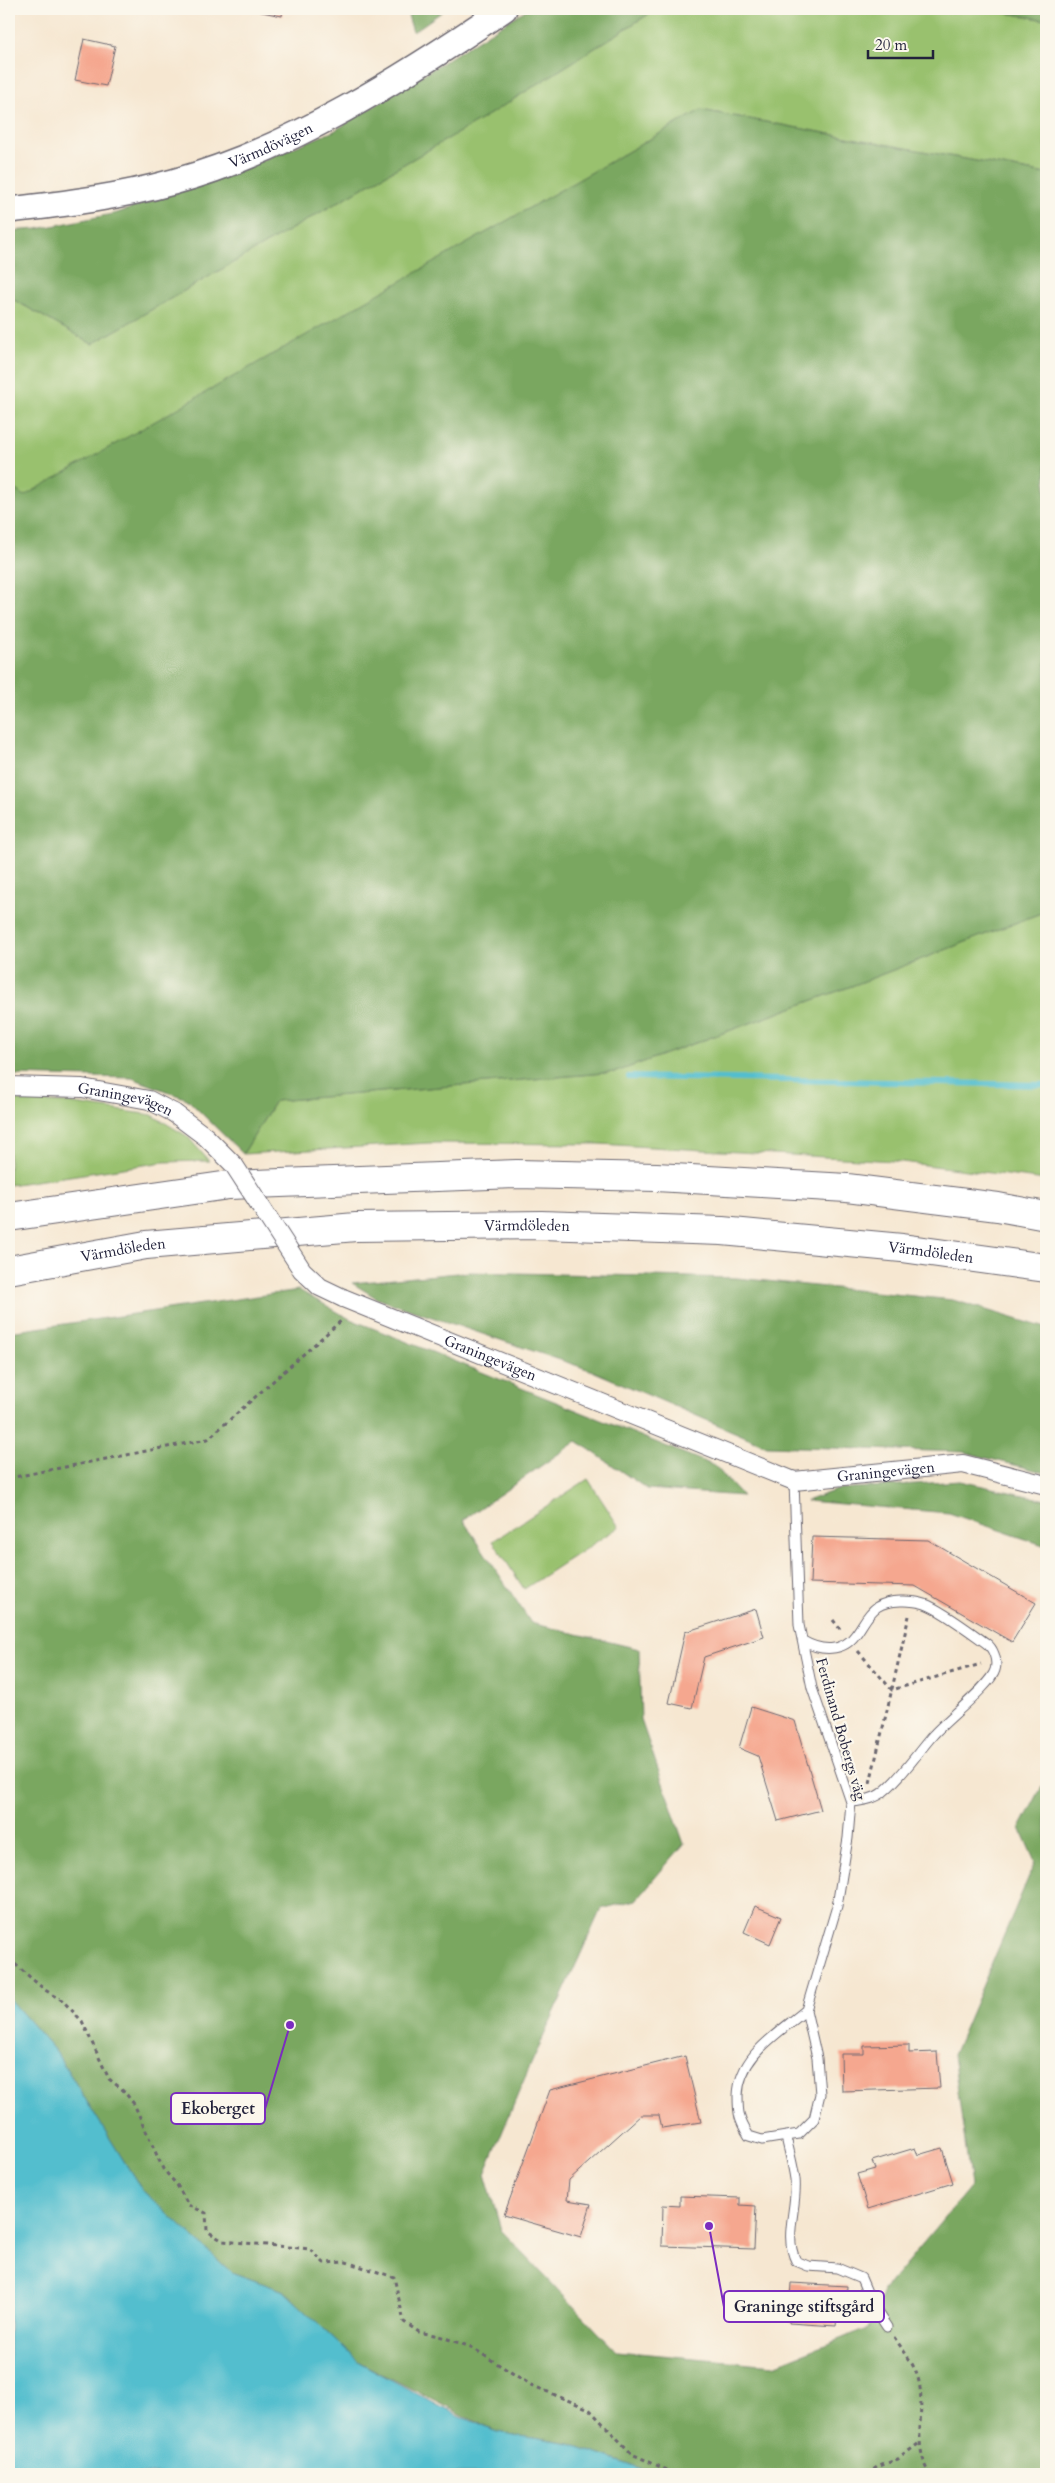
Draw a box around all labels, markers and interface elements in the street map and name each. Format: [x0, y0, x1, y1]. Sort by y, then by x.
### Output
scale bar [868, 28, 932, 60]
text: 20 m [875, 35, 907, 55]
street label: Värmdövägen [226, 118, 316, 173]
street label: Graningevägen [76, 1077, 177, 1121]
street label: Värmdöleden [484, 1215, 571, 1236]
street label: Värmdöleden [79, 1233, 167, 1267]
street label: Värmdöleden [887, 1237, 975, 1268]
street label: Graningevägen [441, 1330, 540, 1386]
street label: Graningevägen [836, 1457, 936, 1487]
street label: Ferdinand Bobergs väg [811, 1655, 871, 1803]
callout: Ekoberget [171, 2093, 265, 2124]
text: Ekoberget [181, 2098, 255, 2120]
callout: Graninge stiftsgård [724, 2291, 884, 2322]
text: Graninge stiftsgård [734, 2296, 874, 2318]

